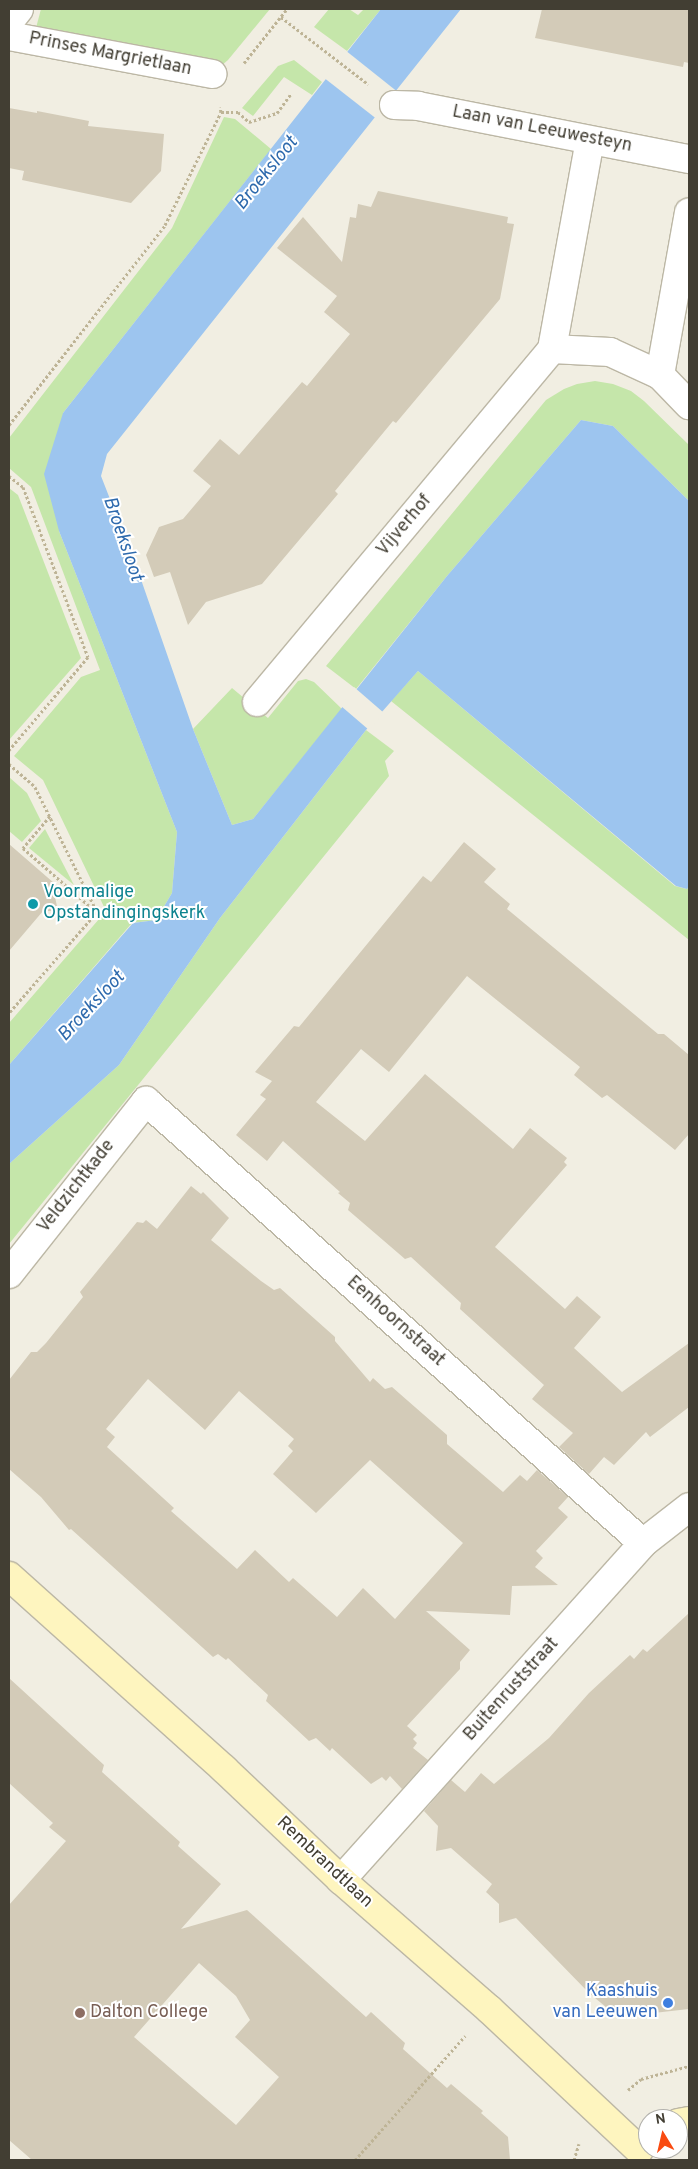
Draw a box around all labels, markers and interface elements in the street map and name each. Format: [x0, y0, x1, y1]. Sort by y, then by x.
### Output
street label: Prinses Margrietlaan [27, 29, 193, 81]
street label: Laan van Leeuwesteyn [450, 102, 634, 158]
water label: Broeksloot [230, 133, 304, 215]
street label: Vijverhof [373, 491, 437, 561]
water label: Broeksloot [97, 494, 147, 584]
place label: Voormalige Opstandingingskerk [43, 883, 205, 926]
marker: Voormalige Opstandingingskerk [27, 898, 39, 910]
water label: Broeksloot [54, 967, 130, 1047]
street label: Veldzichtkade [34, 1136, 120, 1238]
street label: Eenhoornstraat [342, 1272, 448, 1372]
street label: Buitenruststraat [460, 1634, 564, 1746]
street label: Rembrandtlaan [271, 1813, 377, 1913]
place label: Kaashuis van Leeuwen [553, 1982, 658, 2025]
marker: Kaashuis van Leeuwen [662, 1997, 674, 2009]
place label: Dalton College [90, 2002, 208, 2024]
marker: Dalton College [74, 2007, 86, 2019]
north arrow [638, 2109, 688, 2159]
text: N [654, 2110, 667, 2129]

